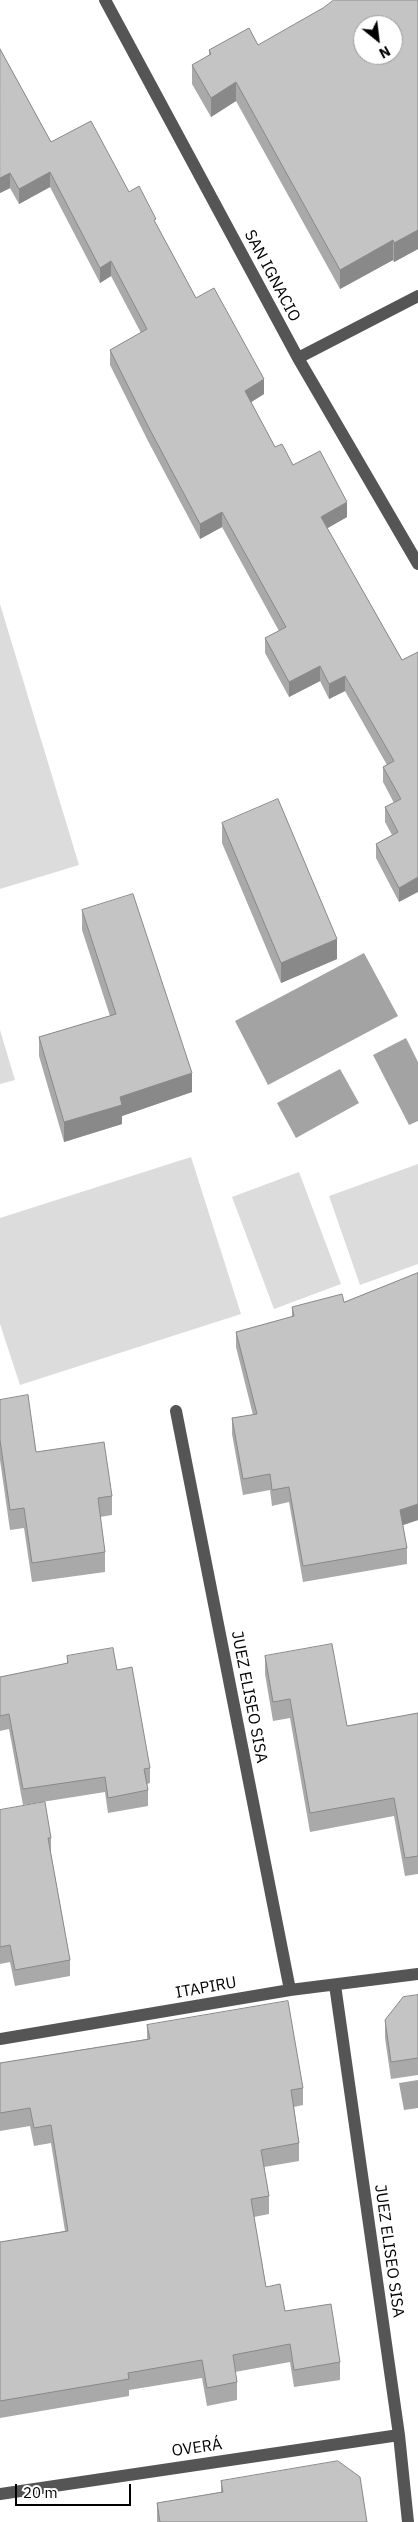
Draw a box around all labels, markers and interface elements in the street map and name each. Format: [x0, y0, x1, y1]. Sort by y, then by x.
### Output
north arrow [353, 15, 403, 65]
text: N [376, 42, 394, 63]
street label: SAN IGNACIO [240, 227, 304, 325]
street label: JUEZ ELISEO SISA [227, 1629, 271, 1765]
street label: ITAPIRU [174, 1973, 238, 2003]
street label: JUEZ ELISEO SISA [370, 2183, 408, 2319]
street label: OVERÁ [171, 2435, 223, 2461]
scale bar [18, 2474, 134, 2506]
text: 20 m [23, 2483, 58, 2502]

